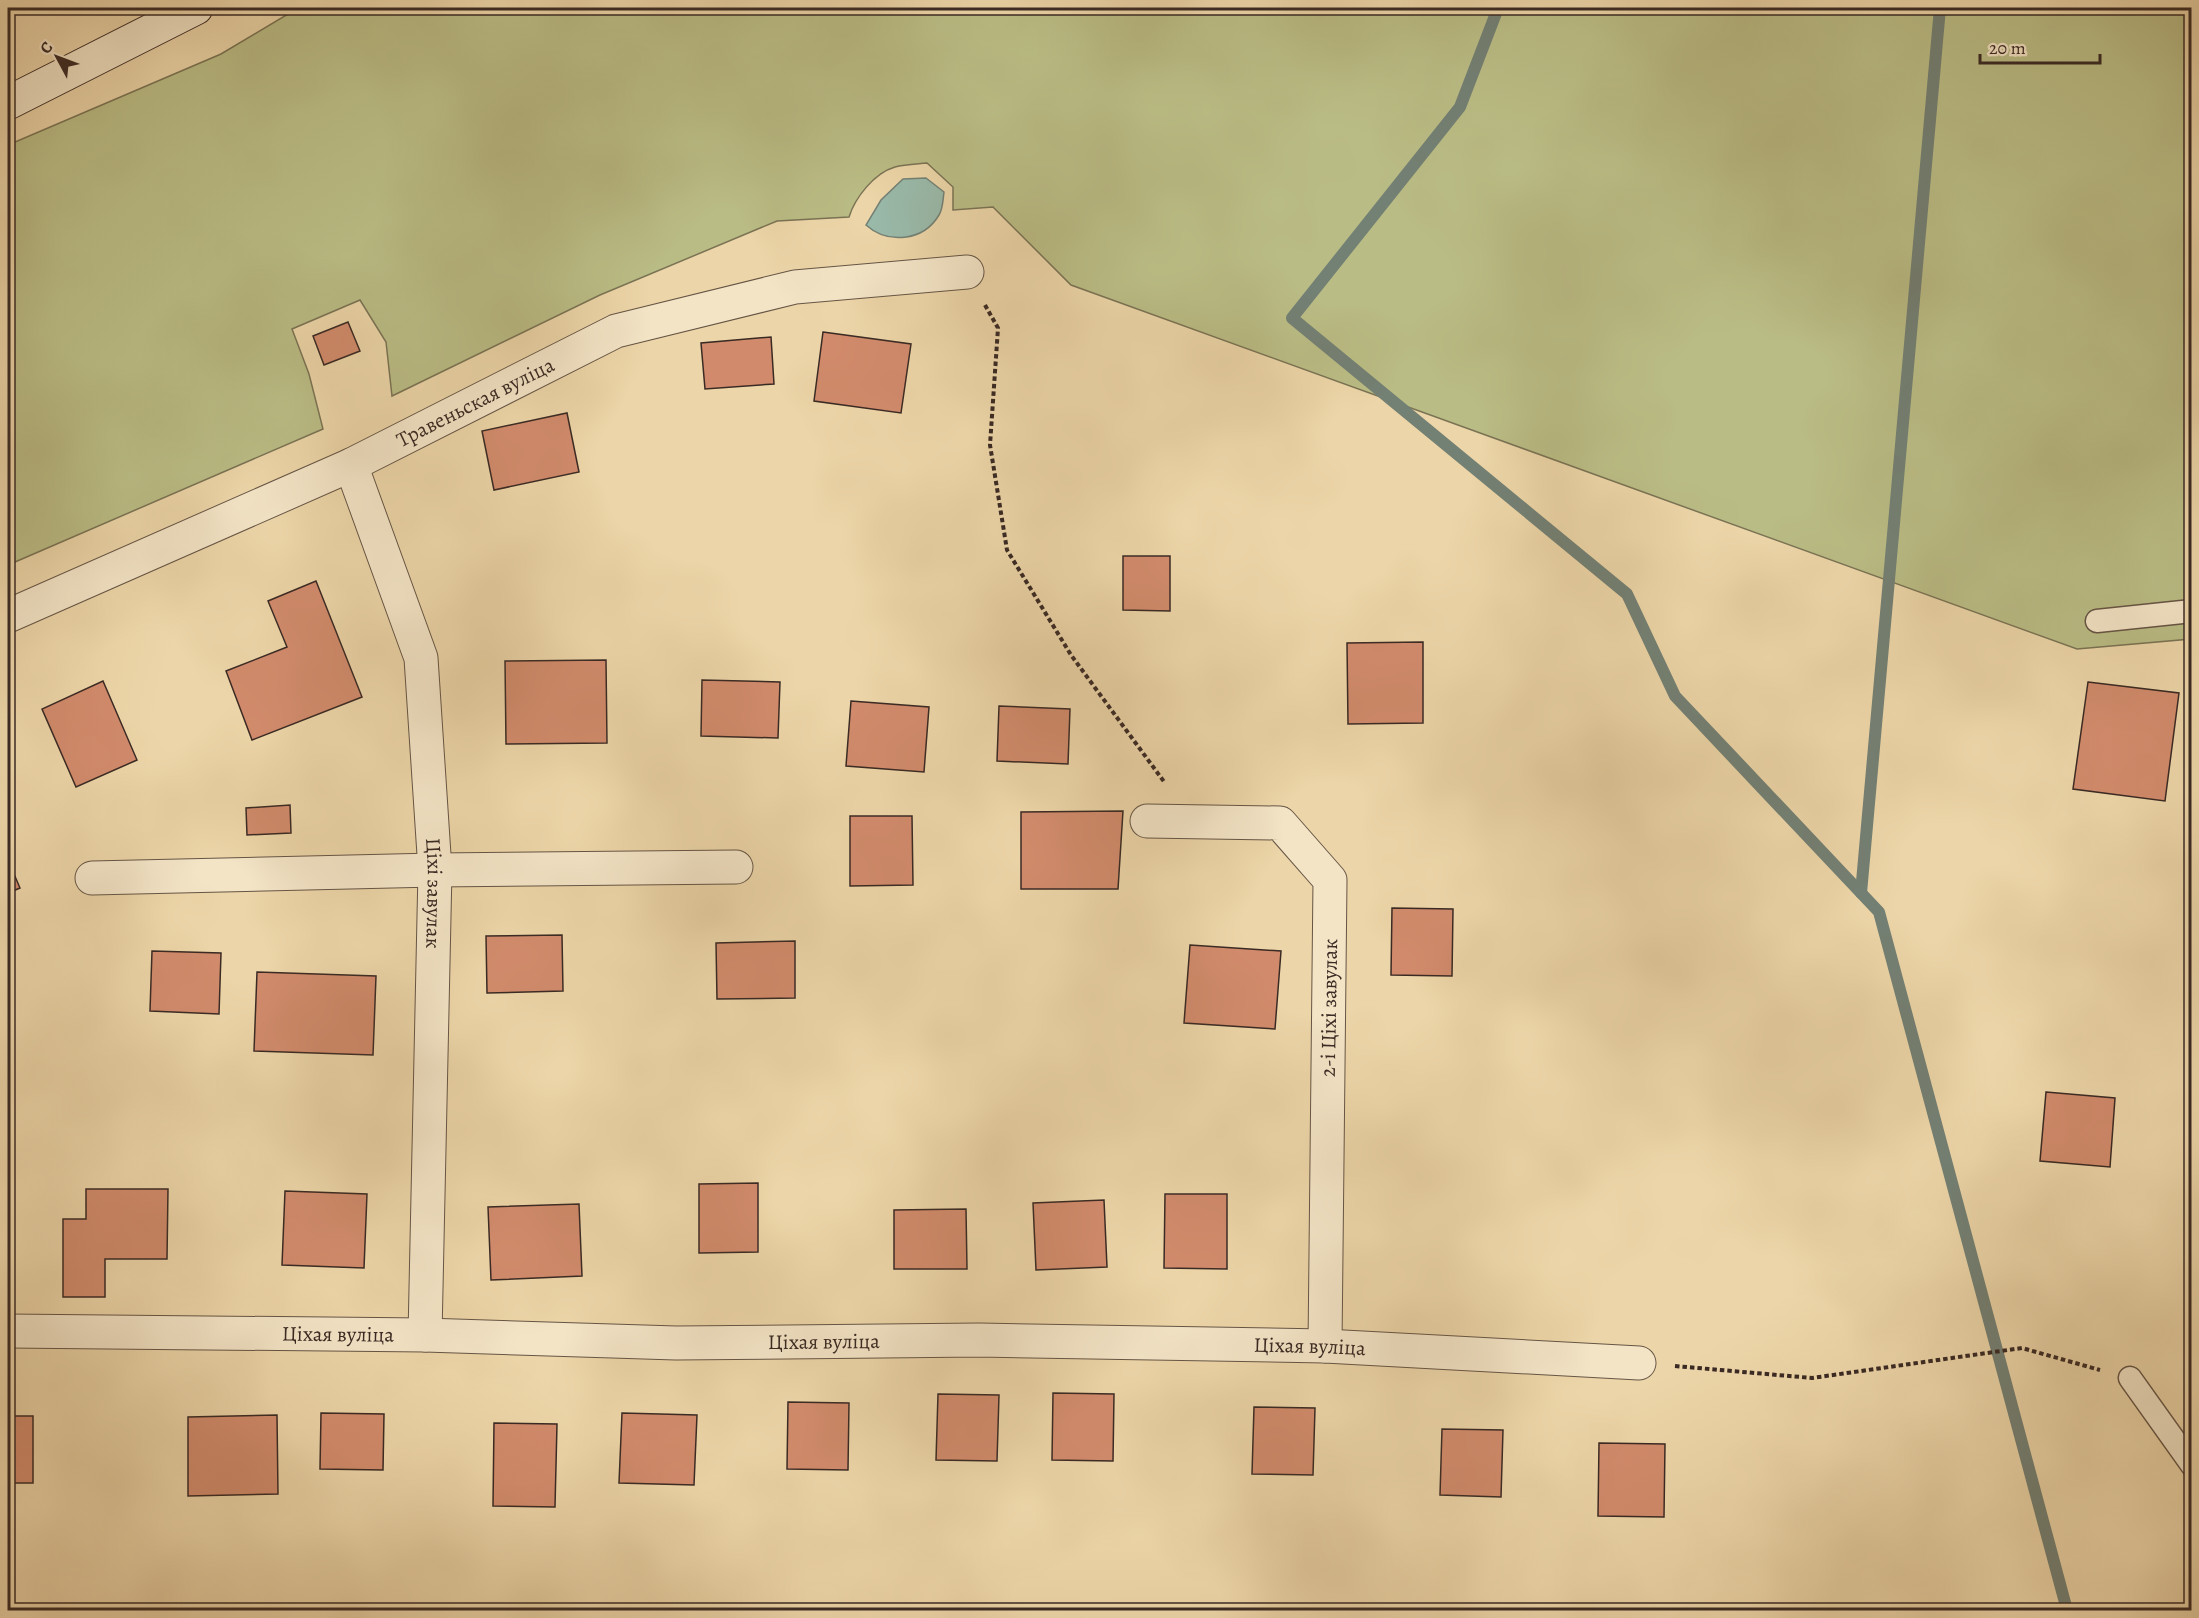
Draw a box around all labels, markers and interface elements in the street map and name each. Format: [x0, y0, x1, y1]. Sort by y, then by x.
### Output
north arrow [27, 27, 87, 87]
scale bar [1980, 27, 2100, 65]
text: 20 m [1989, 36, 2026, 60]
text: С [35, 37, 58, 59]
street label: Травеньская вуліца [392, 350, 559, 454]
street label: Ціхі завулак [419, 837, 449, 949]
street label: 2-і Ціхі завулак [1314, 938, 1344, 1077]
street label: Ціхая вуліца [282, 1320, 394, 1349]
street label: Ціхая вуліца [768, 1327, 880, 1356]
street label: Ціхая вуліца [1254, 1331, 1367, 1362]

